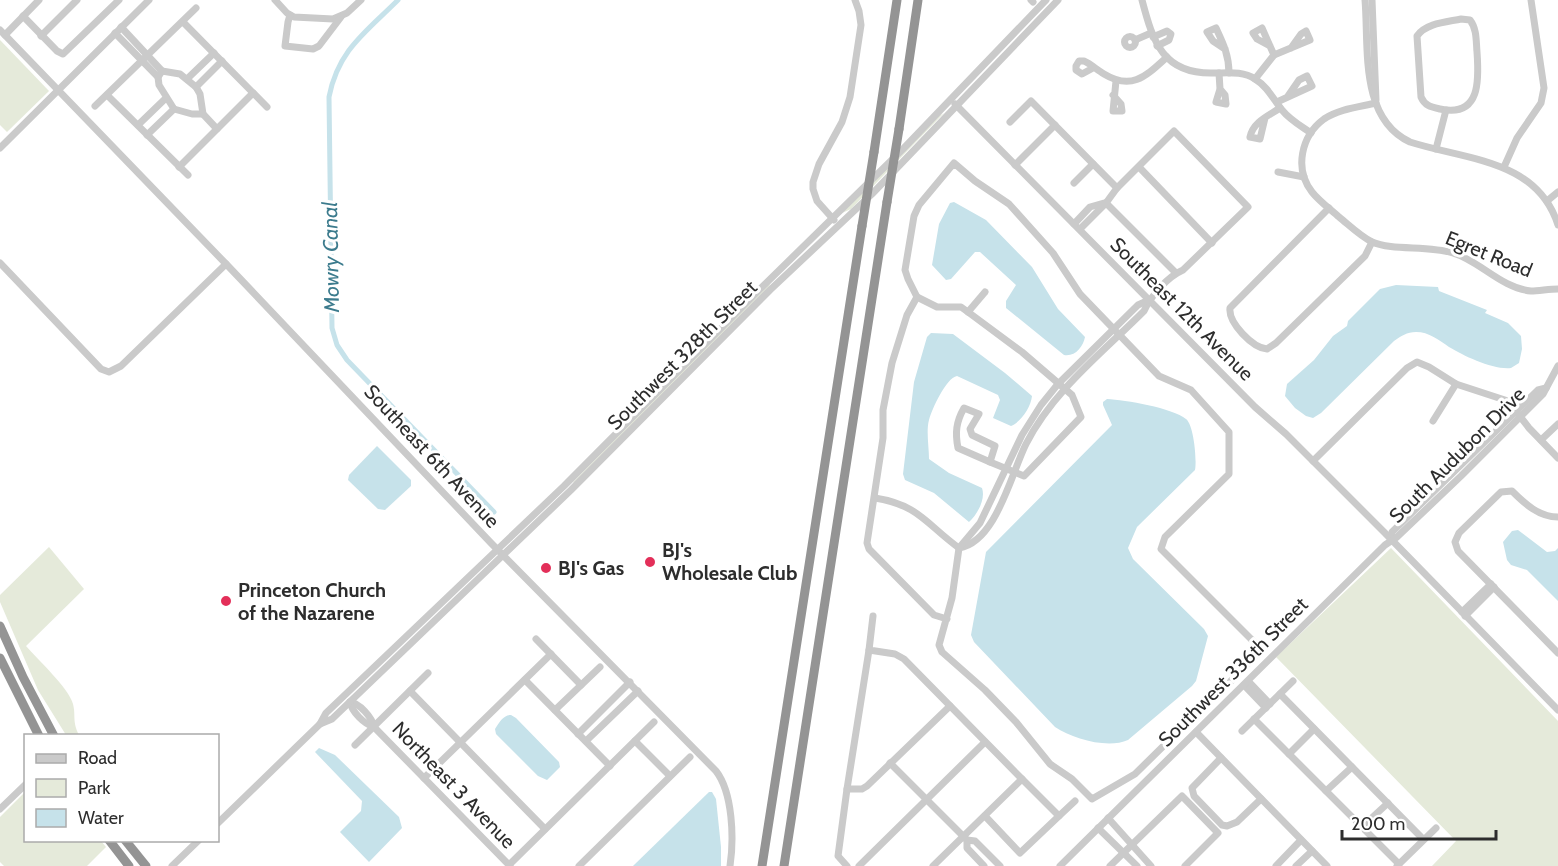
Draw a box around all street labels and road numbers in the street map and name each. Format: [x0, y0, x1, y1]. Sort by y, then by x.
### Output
street label: Egret Road [1442, 226, 1536, 282]
street label: Southeast 12th Avenue [1105, 232, 1259, 386]
street label: Southwest 328th Street [602, 275, 762, 435]
street label: Southeast 6th Avenue [359, 379, 505, 533]
street label: South Audubon Drive [1384, 382, 1530, 528]
street label: Southwest 336th Street [1153, 592, 1313, 752]
street label: Northeast 3 Avenue [387, 717, 521, 853]

